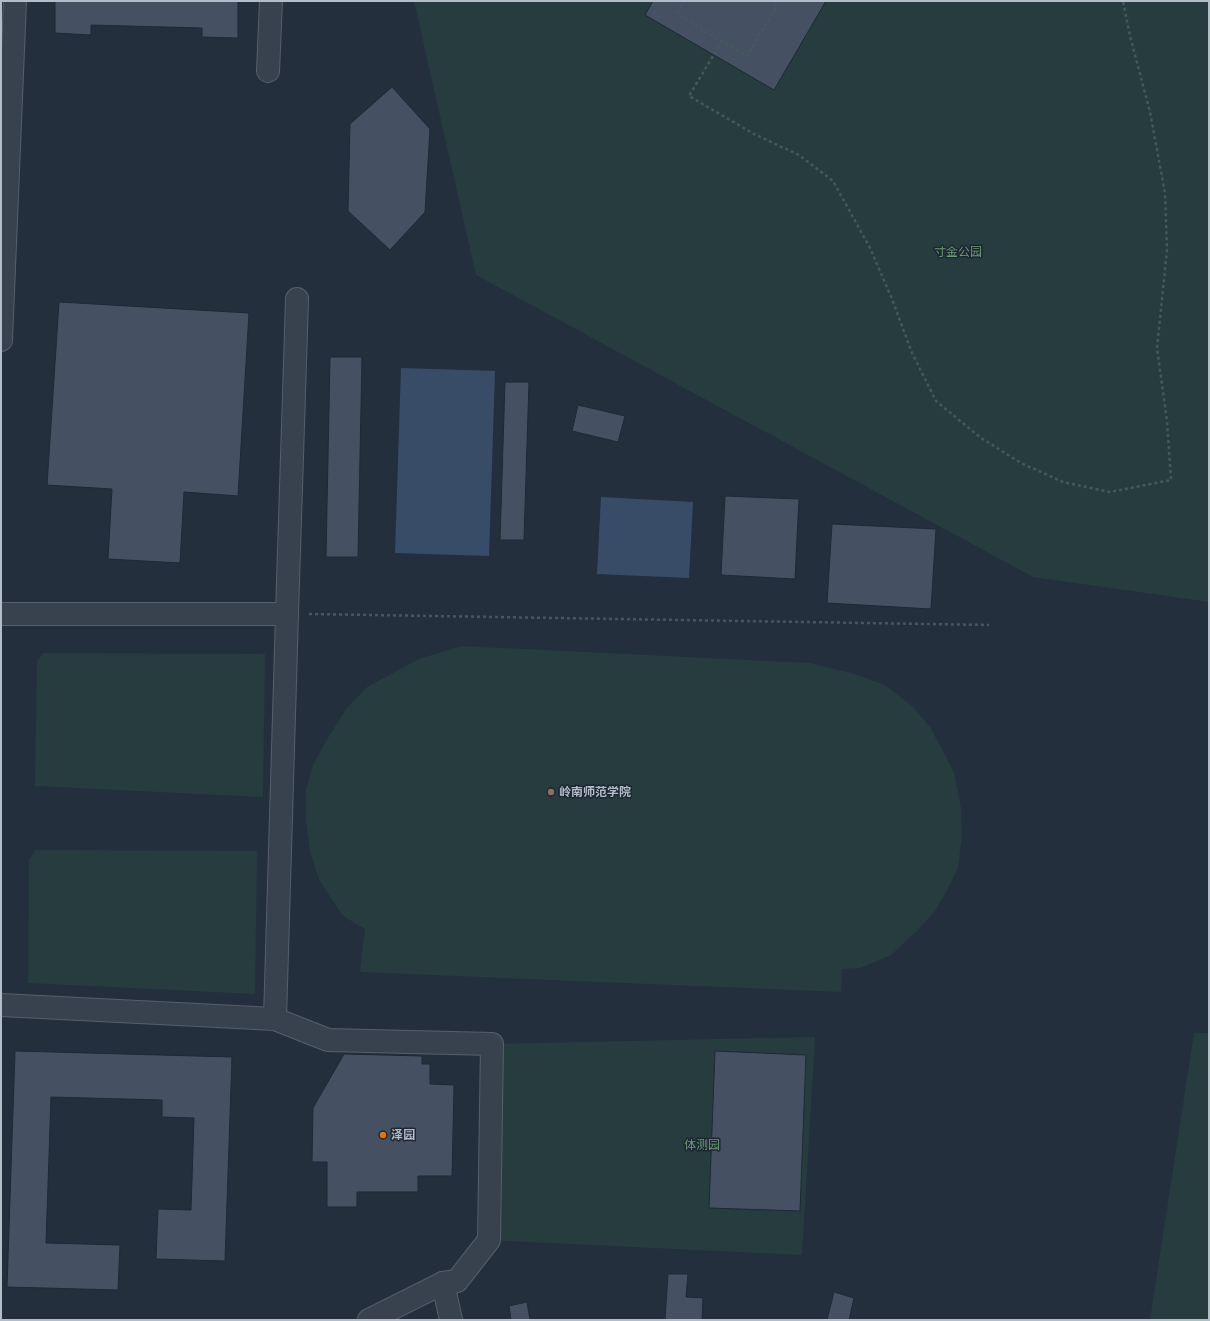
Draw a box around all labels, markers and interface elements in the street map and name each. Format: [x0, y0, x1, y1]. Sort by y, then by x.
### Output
park label: 寸金公园 [934, 245, 982, 259]
place label: 岭南师范学院 [559, 785, 631, 799]
marker: 岭南师范学院 [546, 787, 556, 797]
place label: 泽园 [391, 1128, 415, 1142]
marker: 泽园 [378, 1130, 388, 1140]
park label: 体测园 [684, 1138, 720, 1152]

